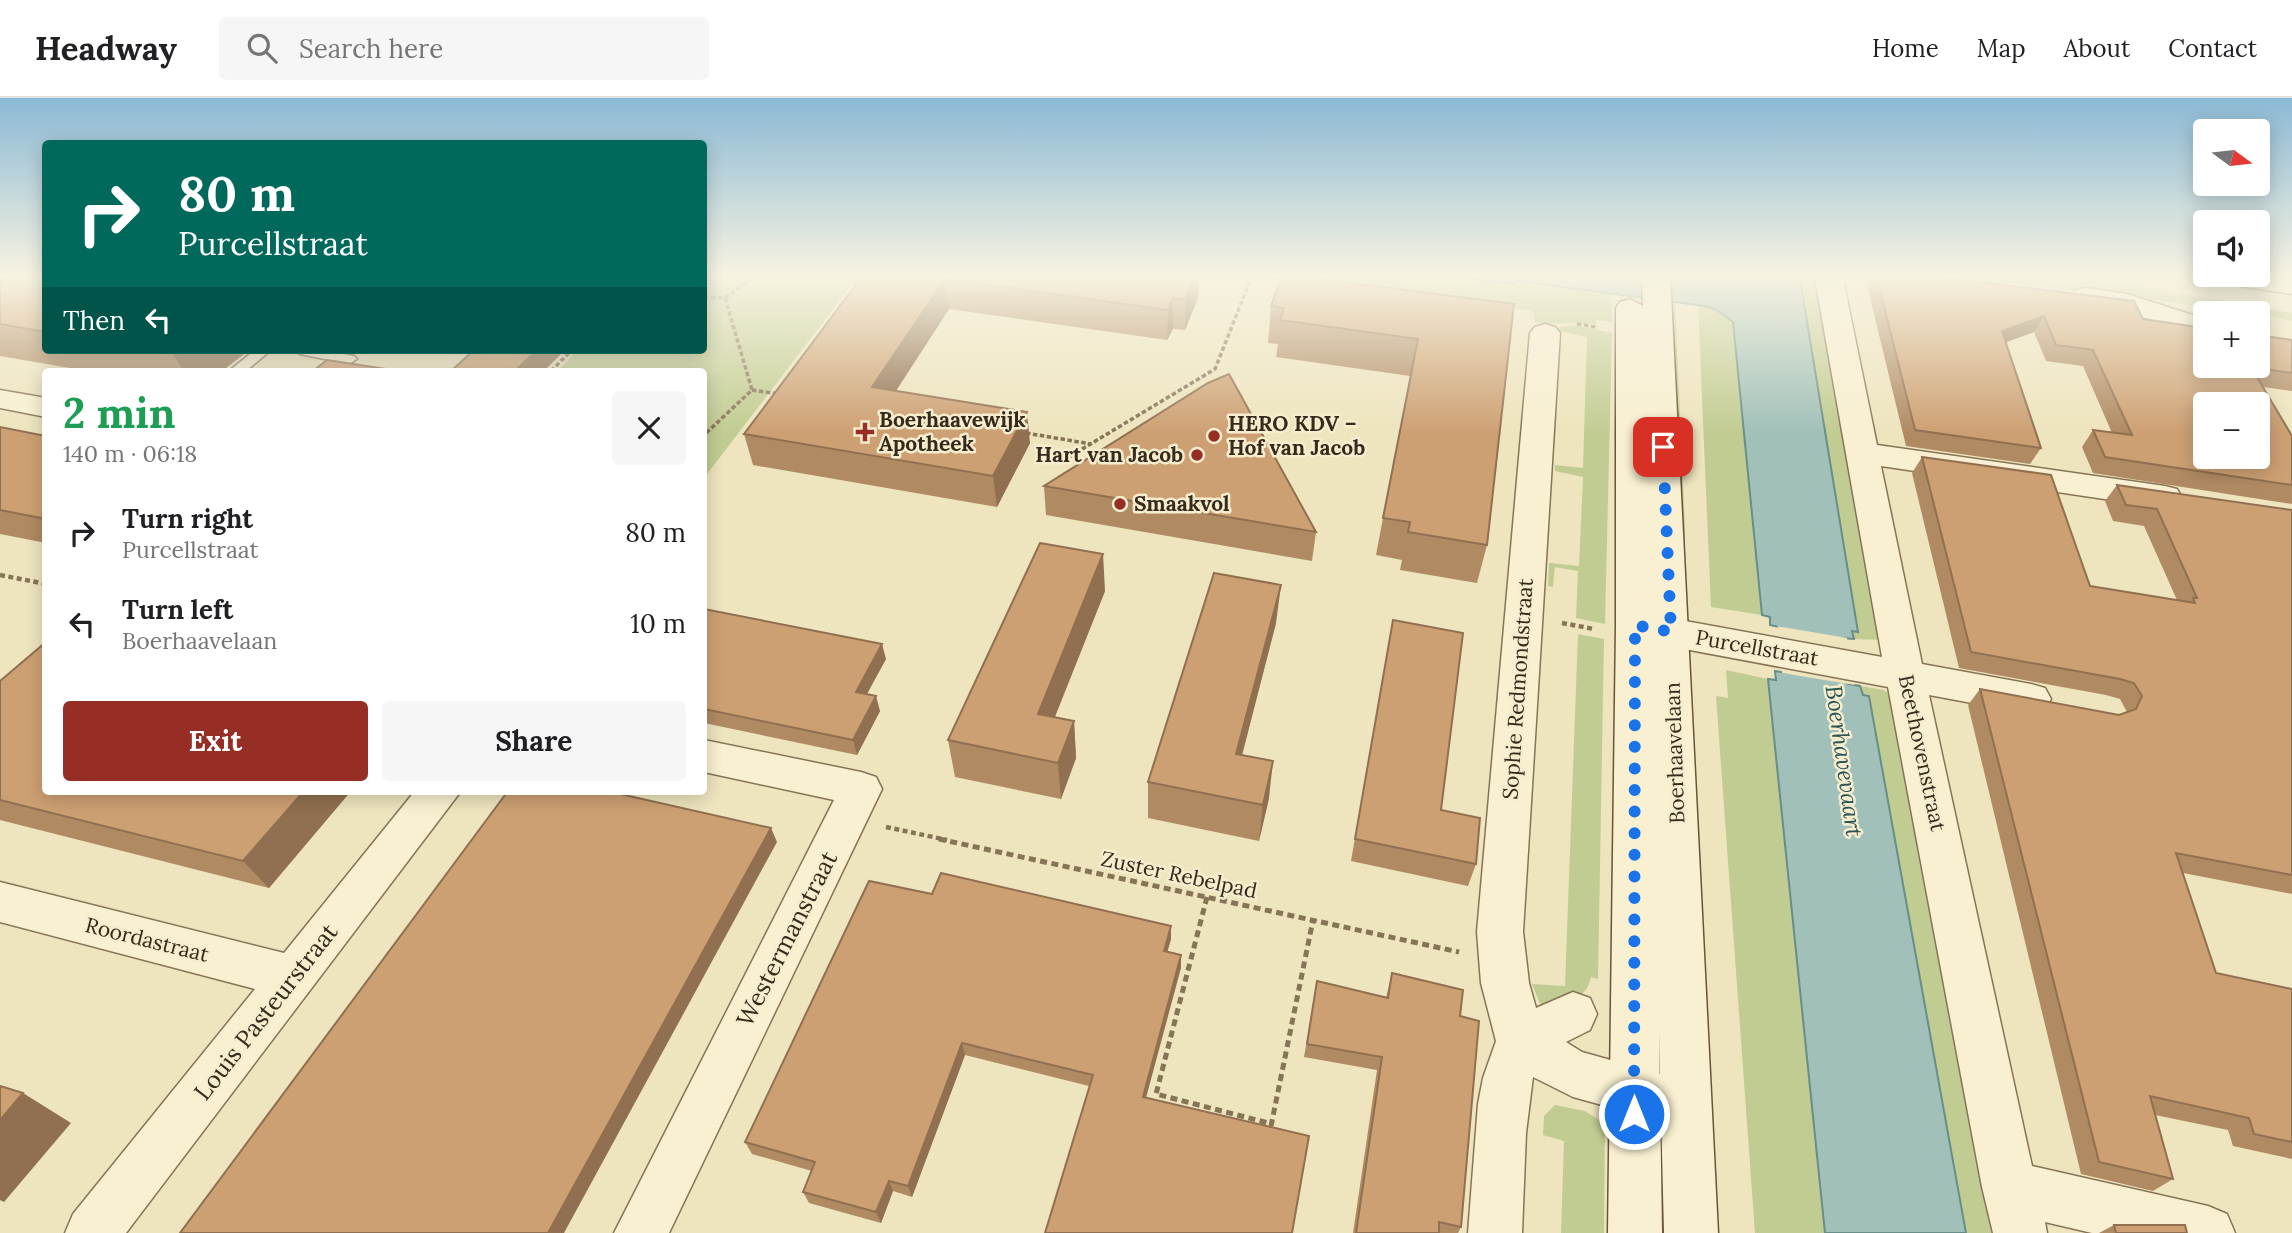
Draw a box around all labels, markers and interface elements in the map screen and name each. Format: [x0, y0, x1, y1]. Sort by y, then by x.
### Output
search box [219, 17, 709, 80]
text: Headway [35, 27, 177, 69]
icon: search [243, 29, 281, 67]
text: Search here [299, 32, 443, 65]
text: Home [1872, 33, 1939, 64]
text: Map [1977, 33, 2026, 64]
text: About [2064, 33, 2130, 64]
text: Contact [2168, 33, 2257, 64]
north arrow [2193, 119, 2270, 196]
map controls [2193, 119, 2270, 469]
text: 80 m [178, 162, 295, 224]
icon: right [63, 168, 154, 259]
button: sound [2193, 210, 2270, 287]
text: Purcellstraat [178, 223, 368, 264]
icon: left [139, 301, 177, 339]
button: + [2193, 301, 2270, 378]
text: Then [63, 304, 125, 337]
text: 2 min [63, 386, 176, 440]
button: close [612, 391, 686, 465]
button: − [2193, 392, 2270, 469]
place label: Boerhaavewijk Apotheek [879, 406, 1026, 457]
place label: HERO KDV – Hof van Jacob [1228, 410, 1365, 461]
pin [1633, 417, 1693, 477]
marker: Boerhaavewijk Apotheek [857, 424, 873, 440]
marker: HERO KDV – Hof van Jacob [1206, 428, 1222, 444]
icon: arrive [1644, 428, 1682, 466]
text: 140 m · 06:18 [63, 439, 197, 468]
place label: Hart van Jacob [1035, 441, 1183, 468]
marker: Hart van Jacob [1189, 447, 1205, 463]
place label: Smaakvol [1134, 490, 1230, 517]
marker: Smaakvol [1112, 496, 1128, 512]
text: Turn right [122, 502, 253, 535]
icon: right [63, 514, 101, 552]
text: 80 m [625, 516, 686, 549]
text: Purcellstraat [122, 535, 258, 564]
street label: Sophie Redmondstraat [1496, 577, 1539, 801]
text: Turn left [122, 593, 233, 626]
icon: left [63, 605, 101, 643]
text: 10 m [630, 607, 686, 640]
street label: Purcellstraat [1693, 623, 1822, 672]
text: Boerhaavelaan [122, 626, 277, 655]
street label: Beethovenstraat [1893, 672, 1952, 835]
street label: Boerhaavelaan [1659, 681, 1690, 824]
water label: Boerhavevaart [1820, 683, 1870, 839]
button: Exit [63, 701, 368, 781]
button: Share [382, 701, 686, 781]
street label: Westermanstraat [729, 845, 844, 1032]
street label: Zuster Rebelpad [1099, 845, 1260, 904]
street label: Roordastraat [83, 911, 213, 968]
street label: Louis Pasteurstraat [187, 917, 345, 1106]
position arrow [1597, 1077, 1671, 1151]

